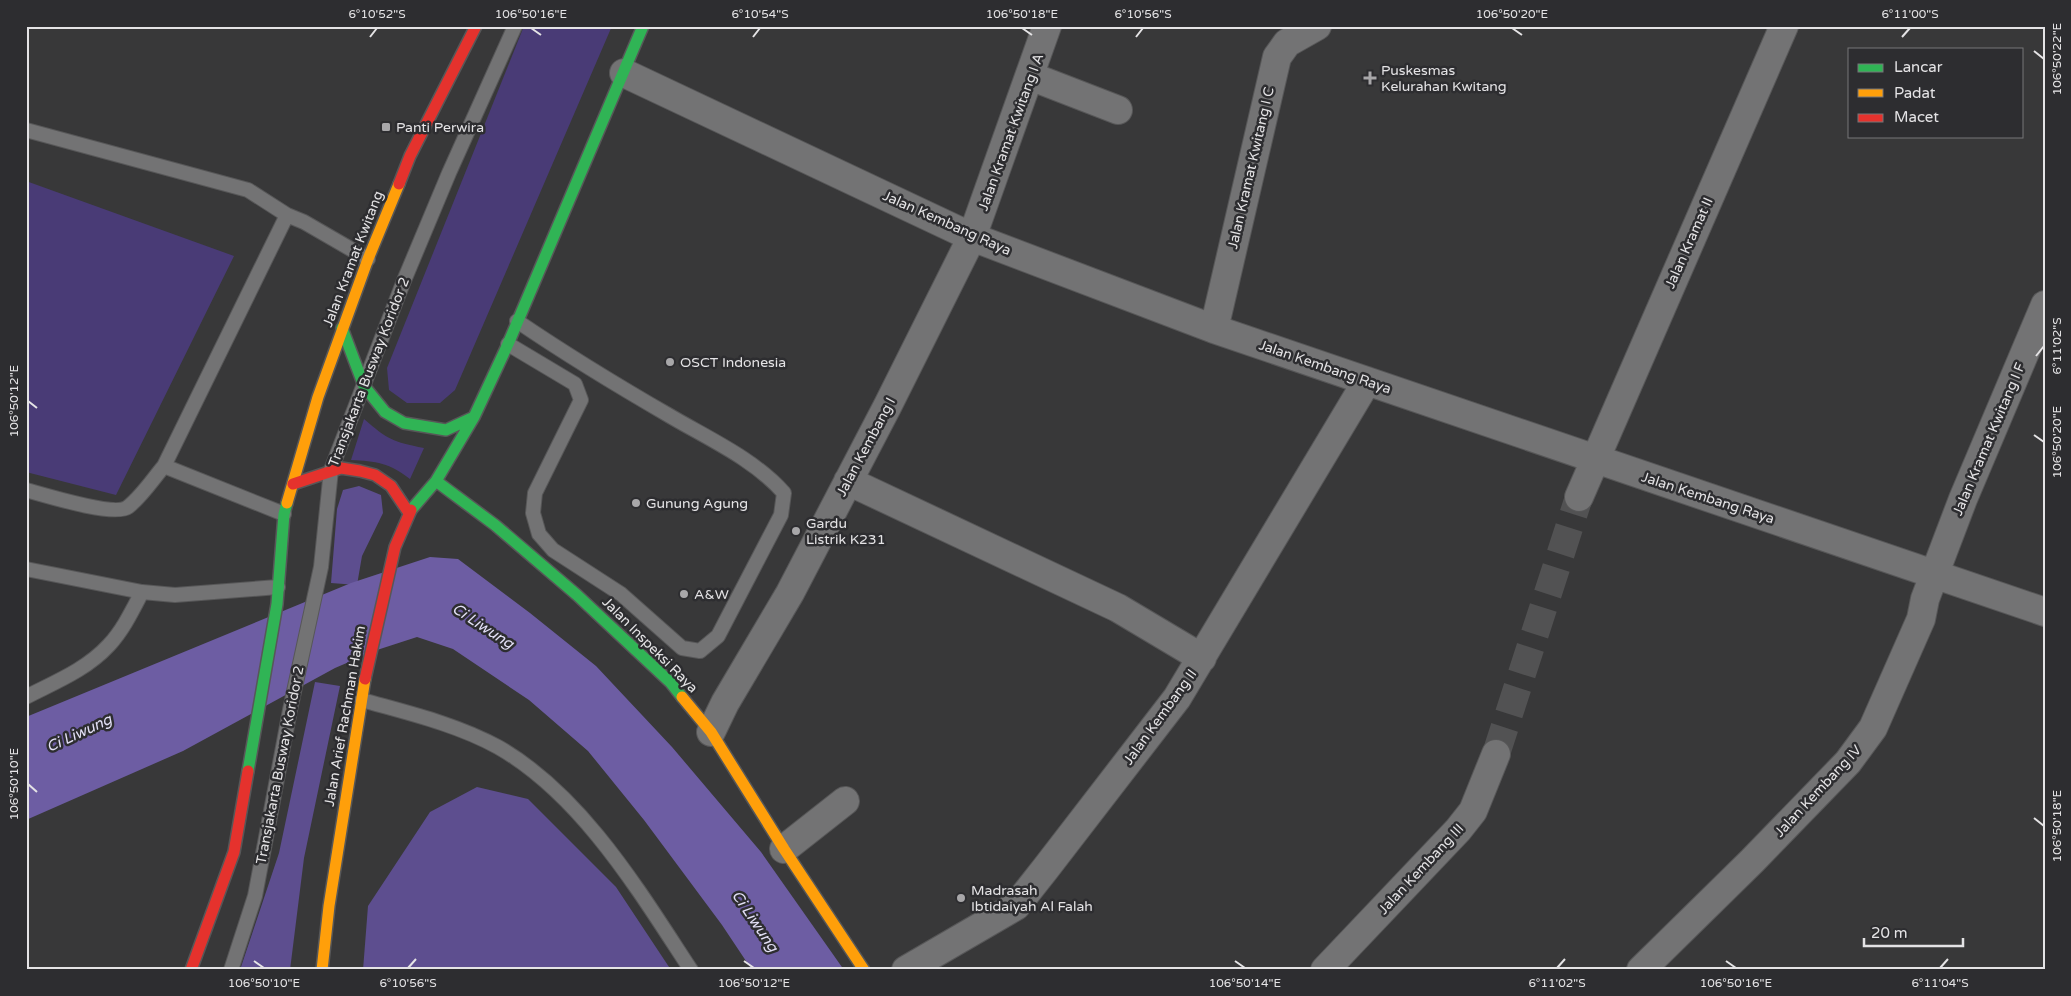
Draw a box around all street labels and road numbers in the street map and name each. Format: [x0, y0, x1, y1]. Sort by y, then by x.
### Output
street label: Jalan Kramat Kwitang I A [975, 51, 1047, 213]
street label: Jalan Kramat Kwitang I C [1224, 85, 1278, 251]
street label: Jalan Kembang Raya [880, 187, 1014, 259]
street label: Jalan Kramat Kwitang [319, 188, 387, 330]
street label: Jalan Kramat II [1661, 195, 1717, 291]
street label: Transjakarta Busway Koridor 2 [325, 275, 413, 469]
street label: Jalan Kembang Raya [1257, 336, 1393, 398]
street label: Jalan Kramat Kwitang I F [1949, 360, 2029, 518]
street label: Jalan Kembang I [833, 395, 899, 499]
street label: Jalan Kembang Raya [1639, 468, 1777, 528]
street label: Jalan Inspeksi Raya [599, 594, 701, 696]
street label: Jalan Arief Rachman Hakim [321, 624, 369, 808]
street label: Transjakarta Busway Koridor 2 [252, 664, 308, 866]
street label: Jalan Kembang II [1120, 666, 1200, 768]
street label: Jalan Kembang IV [1771, 741, 1865, 840]
street label: Jalan Kembang III [1375, 820, 1467, 918]

